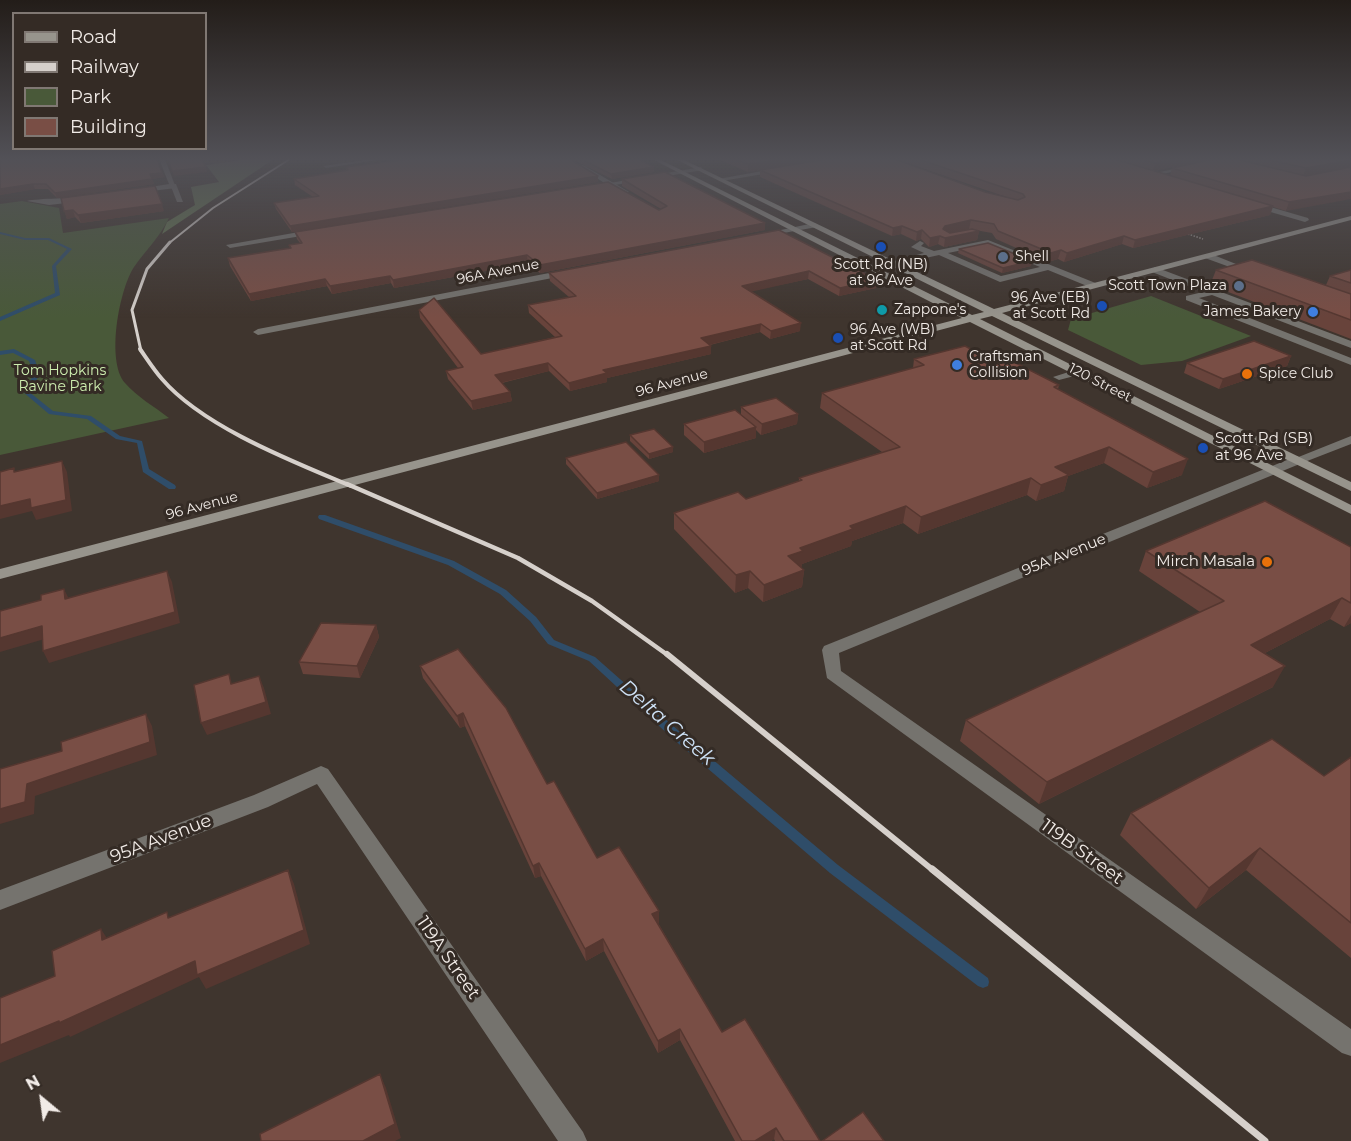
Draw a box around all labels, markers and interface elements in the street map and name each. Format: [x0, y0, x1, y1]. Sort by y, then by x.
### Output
legend [12, 12, 207, 150]
text: Road [70, 26, 117, 48]
text: Railway [70, 56, 139, 78]
text: Park [70, 86, 111, 108]
text: Building [70, 116, 147, 138]
marker: Scott Rd (NB) at 96 Ave [874, 240, 888, 254]
place label: Shell [1015, 249, 1049, 265]
marker: Shell [996, 250, 1010, 264]
street label: 96A Avenue [455, 256, 541, 288]
place label: Scott Rd (NB) at 96 Ave [834, 257, 928, 290]
place label: Scott Town Plaza [1108, 278, 1227, 294]
marker: Scott Town Plaza [1232, 279, 1246, 293]
place label: 96 Ave (EB) at Scott Rd [1011, 290, 1090, 322]
marker: 96 Ave (EB) at Scott Rd [1095, 299, 1109, 313]
place label: Zappone's [894, 302, 966, 318]
marker: Zappone's [875, 303, 889, 317]
place label: James Bakery [1203, 304, 1301, 320]
marker: James Bakery [1306, 305, 1320, 319]
place label: 96 Ave (WB) at Scott Rd [850, 322, 935, 354]
marker: 96 Ave (WB) at Scott Rd [831, 331, 845, 345]
place label: Craftsman Collision [969, 349, 1042, 382]
marker: Craftsman Collision [950, 358, 964, 372]
street label: 120 Street [1066, 360, 1134, 406]
park label: Tom Hopkins Ravine Park [14, 363, 106, 396]
street label: 96 Avenue [634, 365, 710, 401]
place label: Spice Club [1259, 366, 1333, 382]
marker: Spice Club [1240, 367, 1254, 381]
place label: Scott Rd (SB) at 96 Ave [1215, 430, 1313, 465]
marker: Scott Rd (SB) at 96 Ave [1196, 441, 1210, 455]
street label: 96 Avenue [164, 488, 240, 524]
street label: 95A Avenue [1019, 530, 1109, 580]
place label: Mirch Masala [1156, 553, 1255, 571]
marker: Mirch Masala [1260, 555, 1274, 569]
water label: Delta Creek [614, 675, 720, 771]
street label: 95A Avenue [107, 810, 215, 868]
street label: 119B Street [1037, 815, 1127, 889]
street label: 119A Street [412, 913, 484, 1003]
north arrow [12, 1069, 72, 1129]
text: N [23, 1071, 43, 1094]

